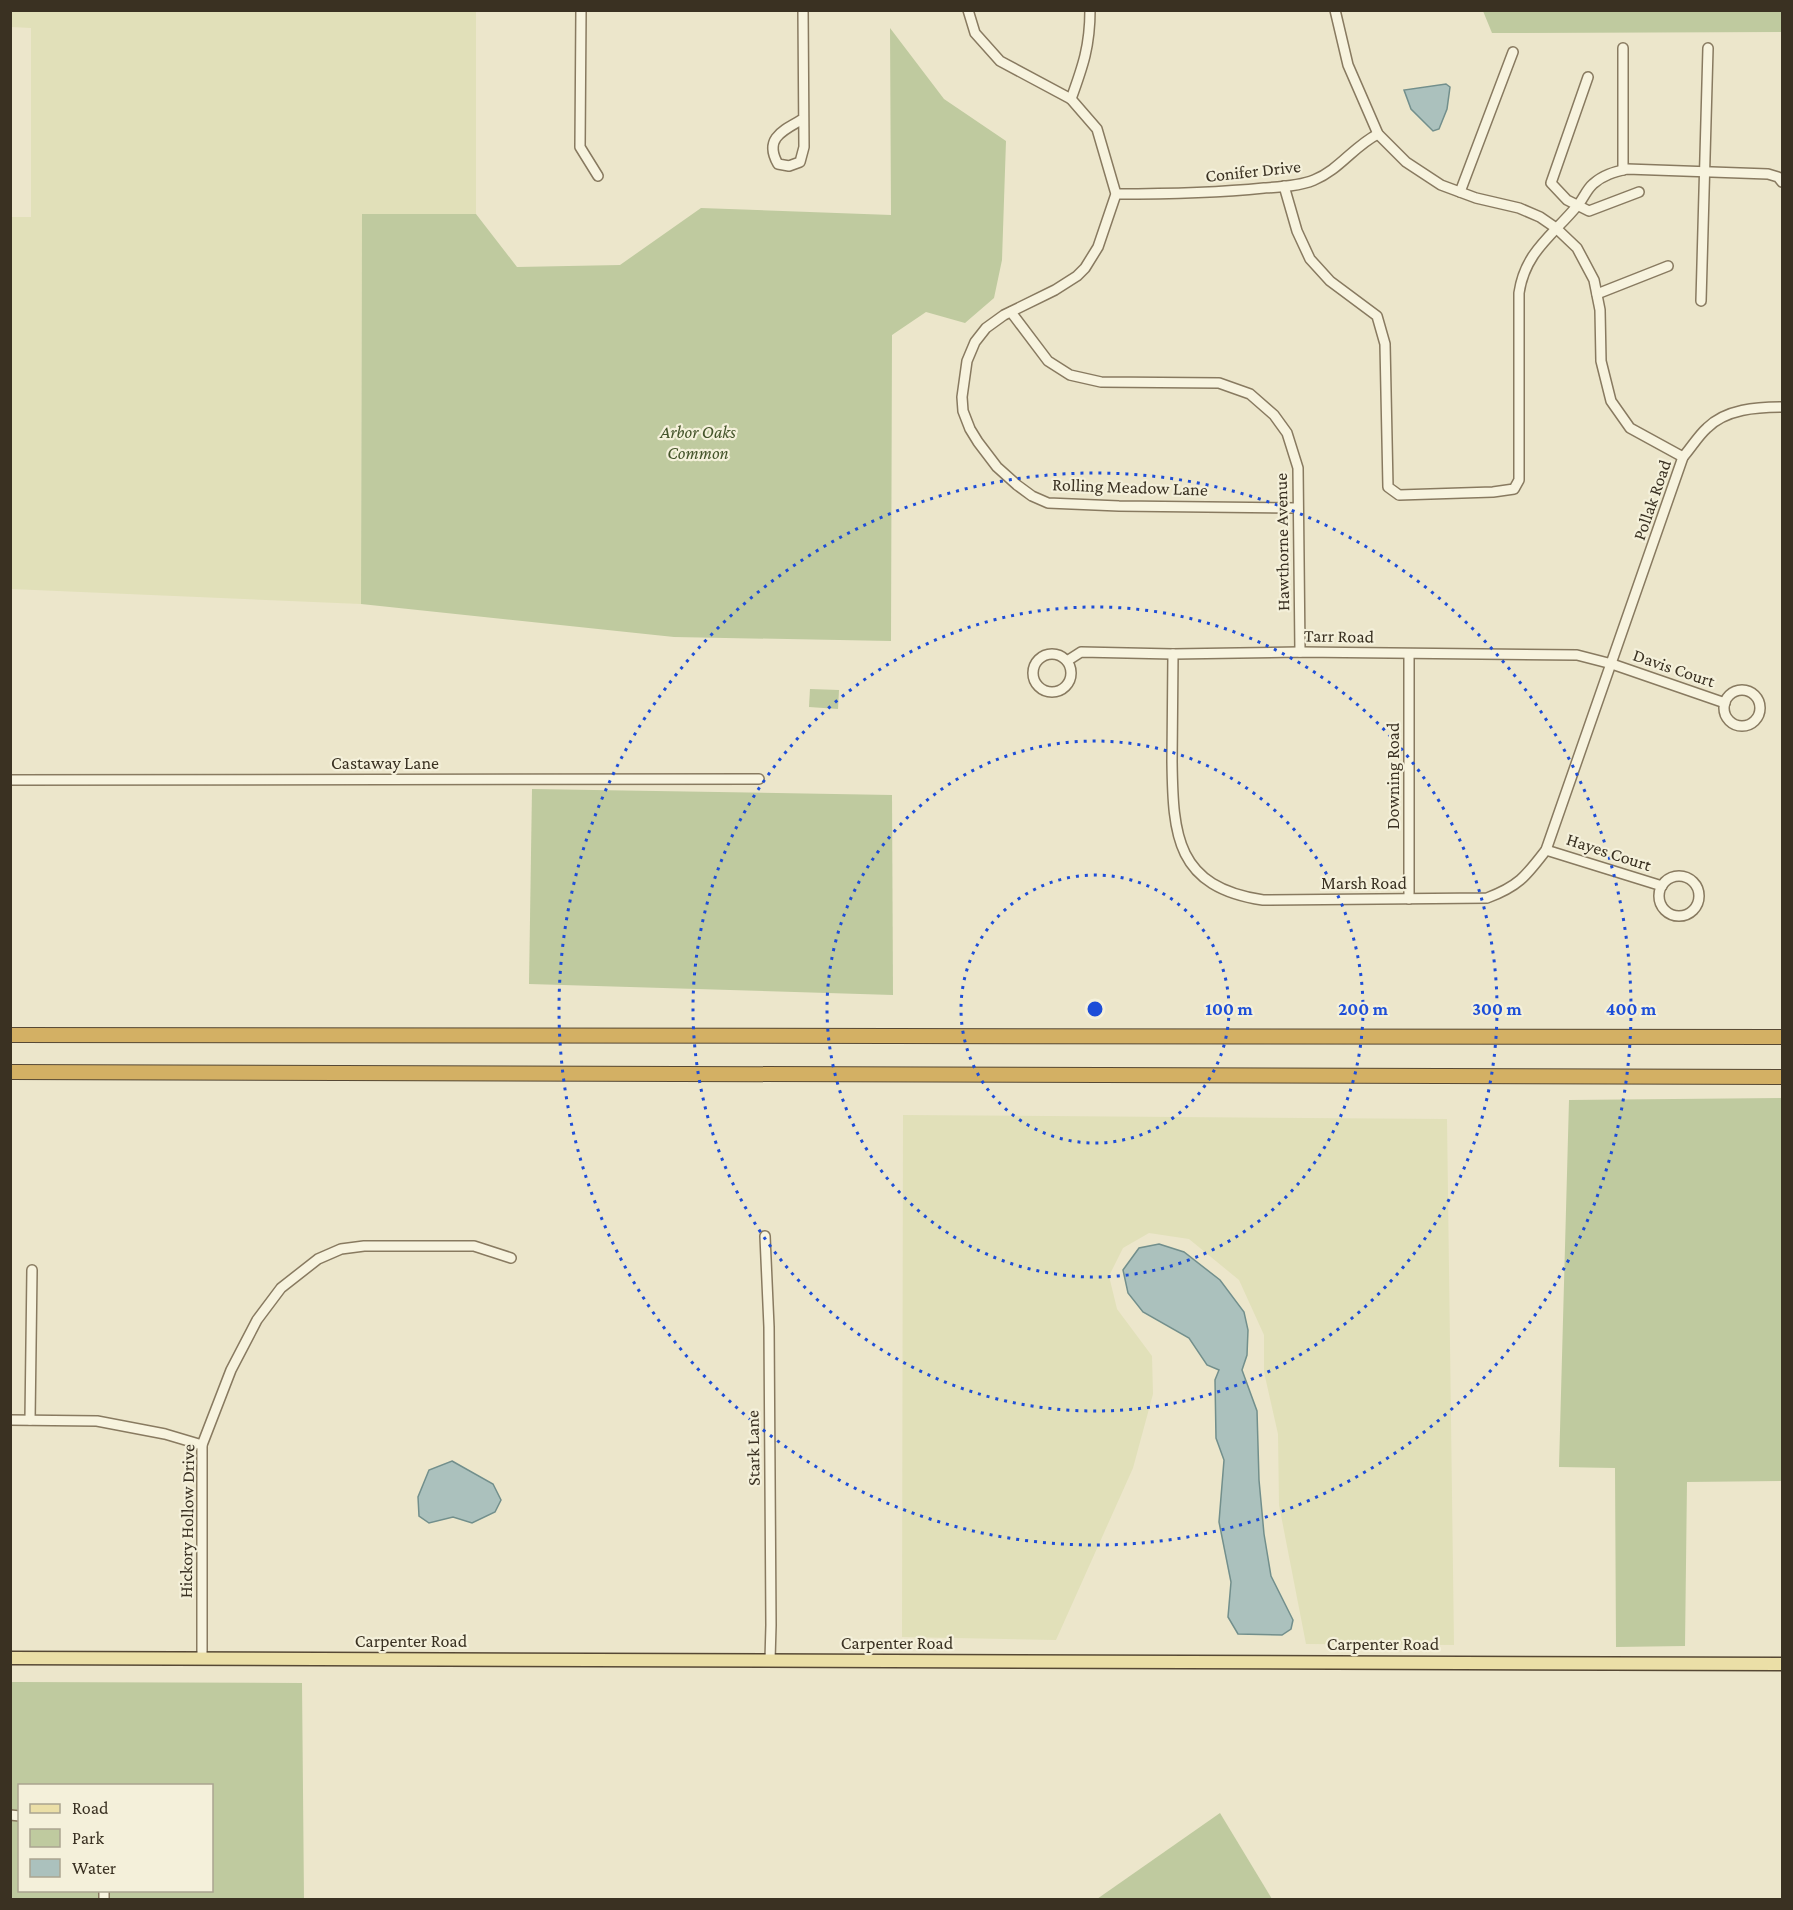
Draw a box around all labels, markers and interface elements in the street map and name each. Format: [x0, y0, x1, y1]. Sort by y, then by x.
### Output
street label: Conifer Drive [1204, 156, 1302, 186]
park label: Arbor Oaks Common [659, 422, 736, 463]
street label: Pollak Road [1629, 457, 1675, 543]
street label: Hawthorne Avenue [1271, 473, 1293, 611]
street label: Rolling Meadow Lane [1052, 474, 1208, 500]
street label: Tarr Road [1304, 625, 1375, 647]
street label: Davis Court [1631, 645, 1718, 692]
street label: Downing Road [1383, 722, 1403, 829]
street label: Castaway Lane [331, 753, 439, 773]
street label: Hayes Court [1564, 829, 1655, 875]
street label: Marsh Road [1321, 873, 1408, 893]
centre of rings [1085, 999, 1105, 1019]
text: 100 m [1205, 999, 1253, 1019]
text: 200 m [1338, 999, 1389, 1019]
text: 300 m [1472, 999, 1522, 1019]
text: 400 m [1606, 999, 1657, 1019]
street label: Stark Lane [742, 1410, 764, 1486]
street label: Hickory Hollow Drive [176, 1444, 198, 1598]
street label: Carpenter Road [355, 1631, 468, 1651]
street label: Carpenter Road [841, 1633, 954, 1653]
street label: Carpenter Road [1327, 1634, 1440, 1654]
legend [18, 1784, 213, 1892]
text: Road [72, 1798, 109, 1818]
text: Park [72, 1828, 104, 1848]
text: Water [72, 1858, 117, 1878]

